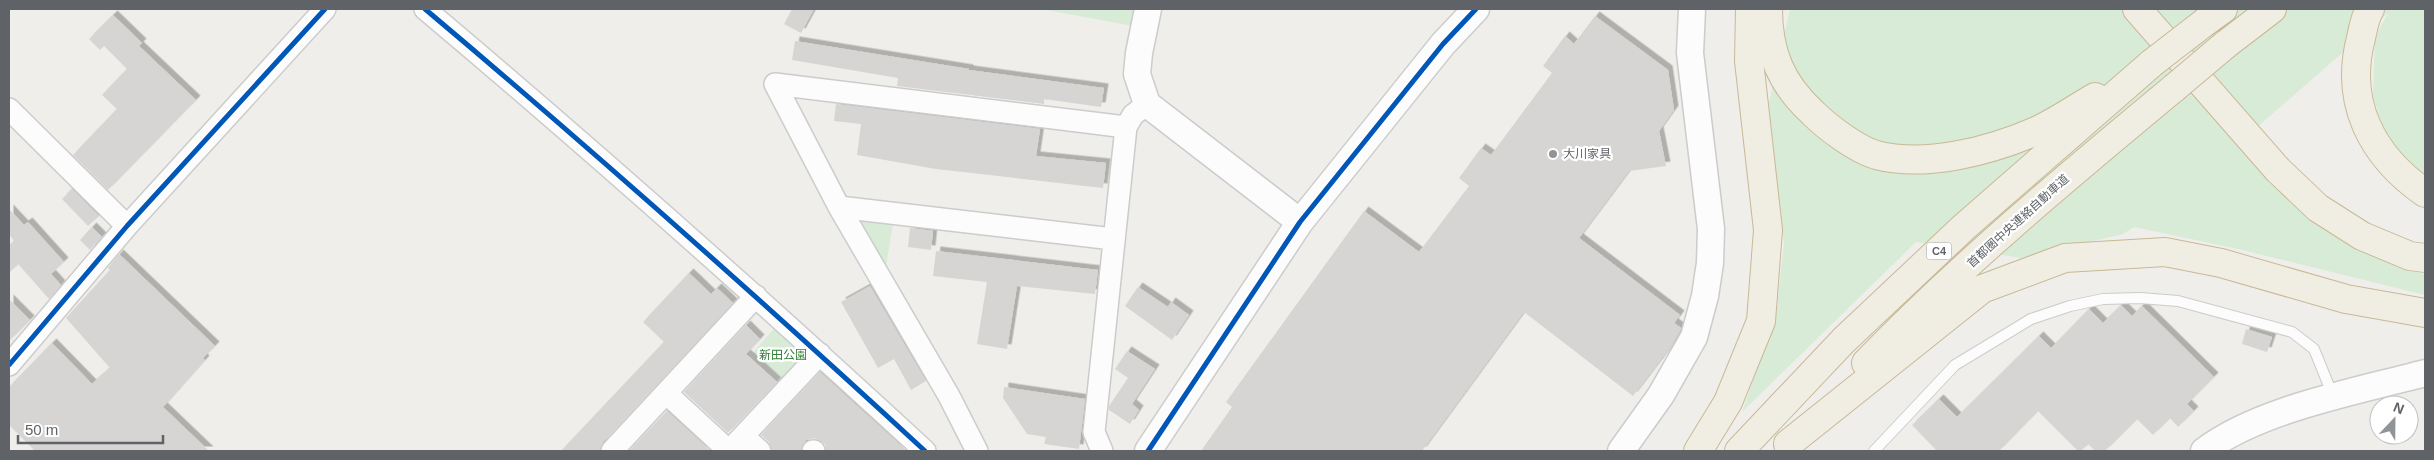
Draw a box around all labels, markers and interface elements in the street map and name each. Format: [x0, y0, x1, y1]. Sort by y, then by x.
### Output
place label: 大川家具 [1563, 147, 1611, 161]
marker: 大川家具 [1547, 148, 1559, 160]
street label: 首都圏中央連絡自動車道 [1964, 172, 2072, 270]
road number: C4 [1926, 242, 1952, 260]
park label: 新田公園 [759, 348, 807, 362]
north arrow [2369, 395, 2419, 445]
text: N [2391, 399, 2407, 417]
scale bar [18, 412, 162, 444]
text: 50 m [25, 421, 58, 438]

